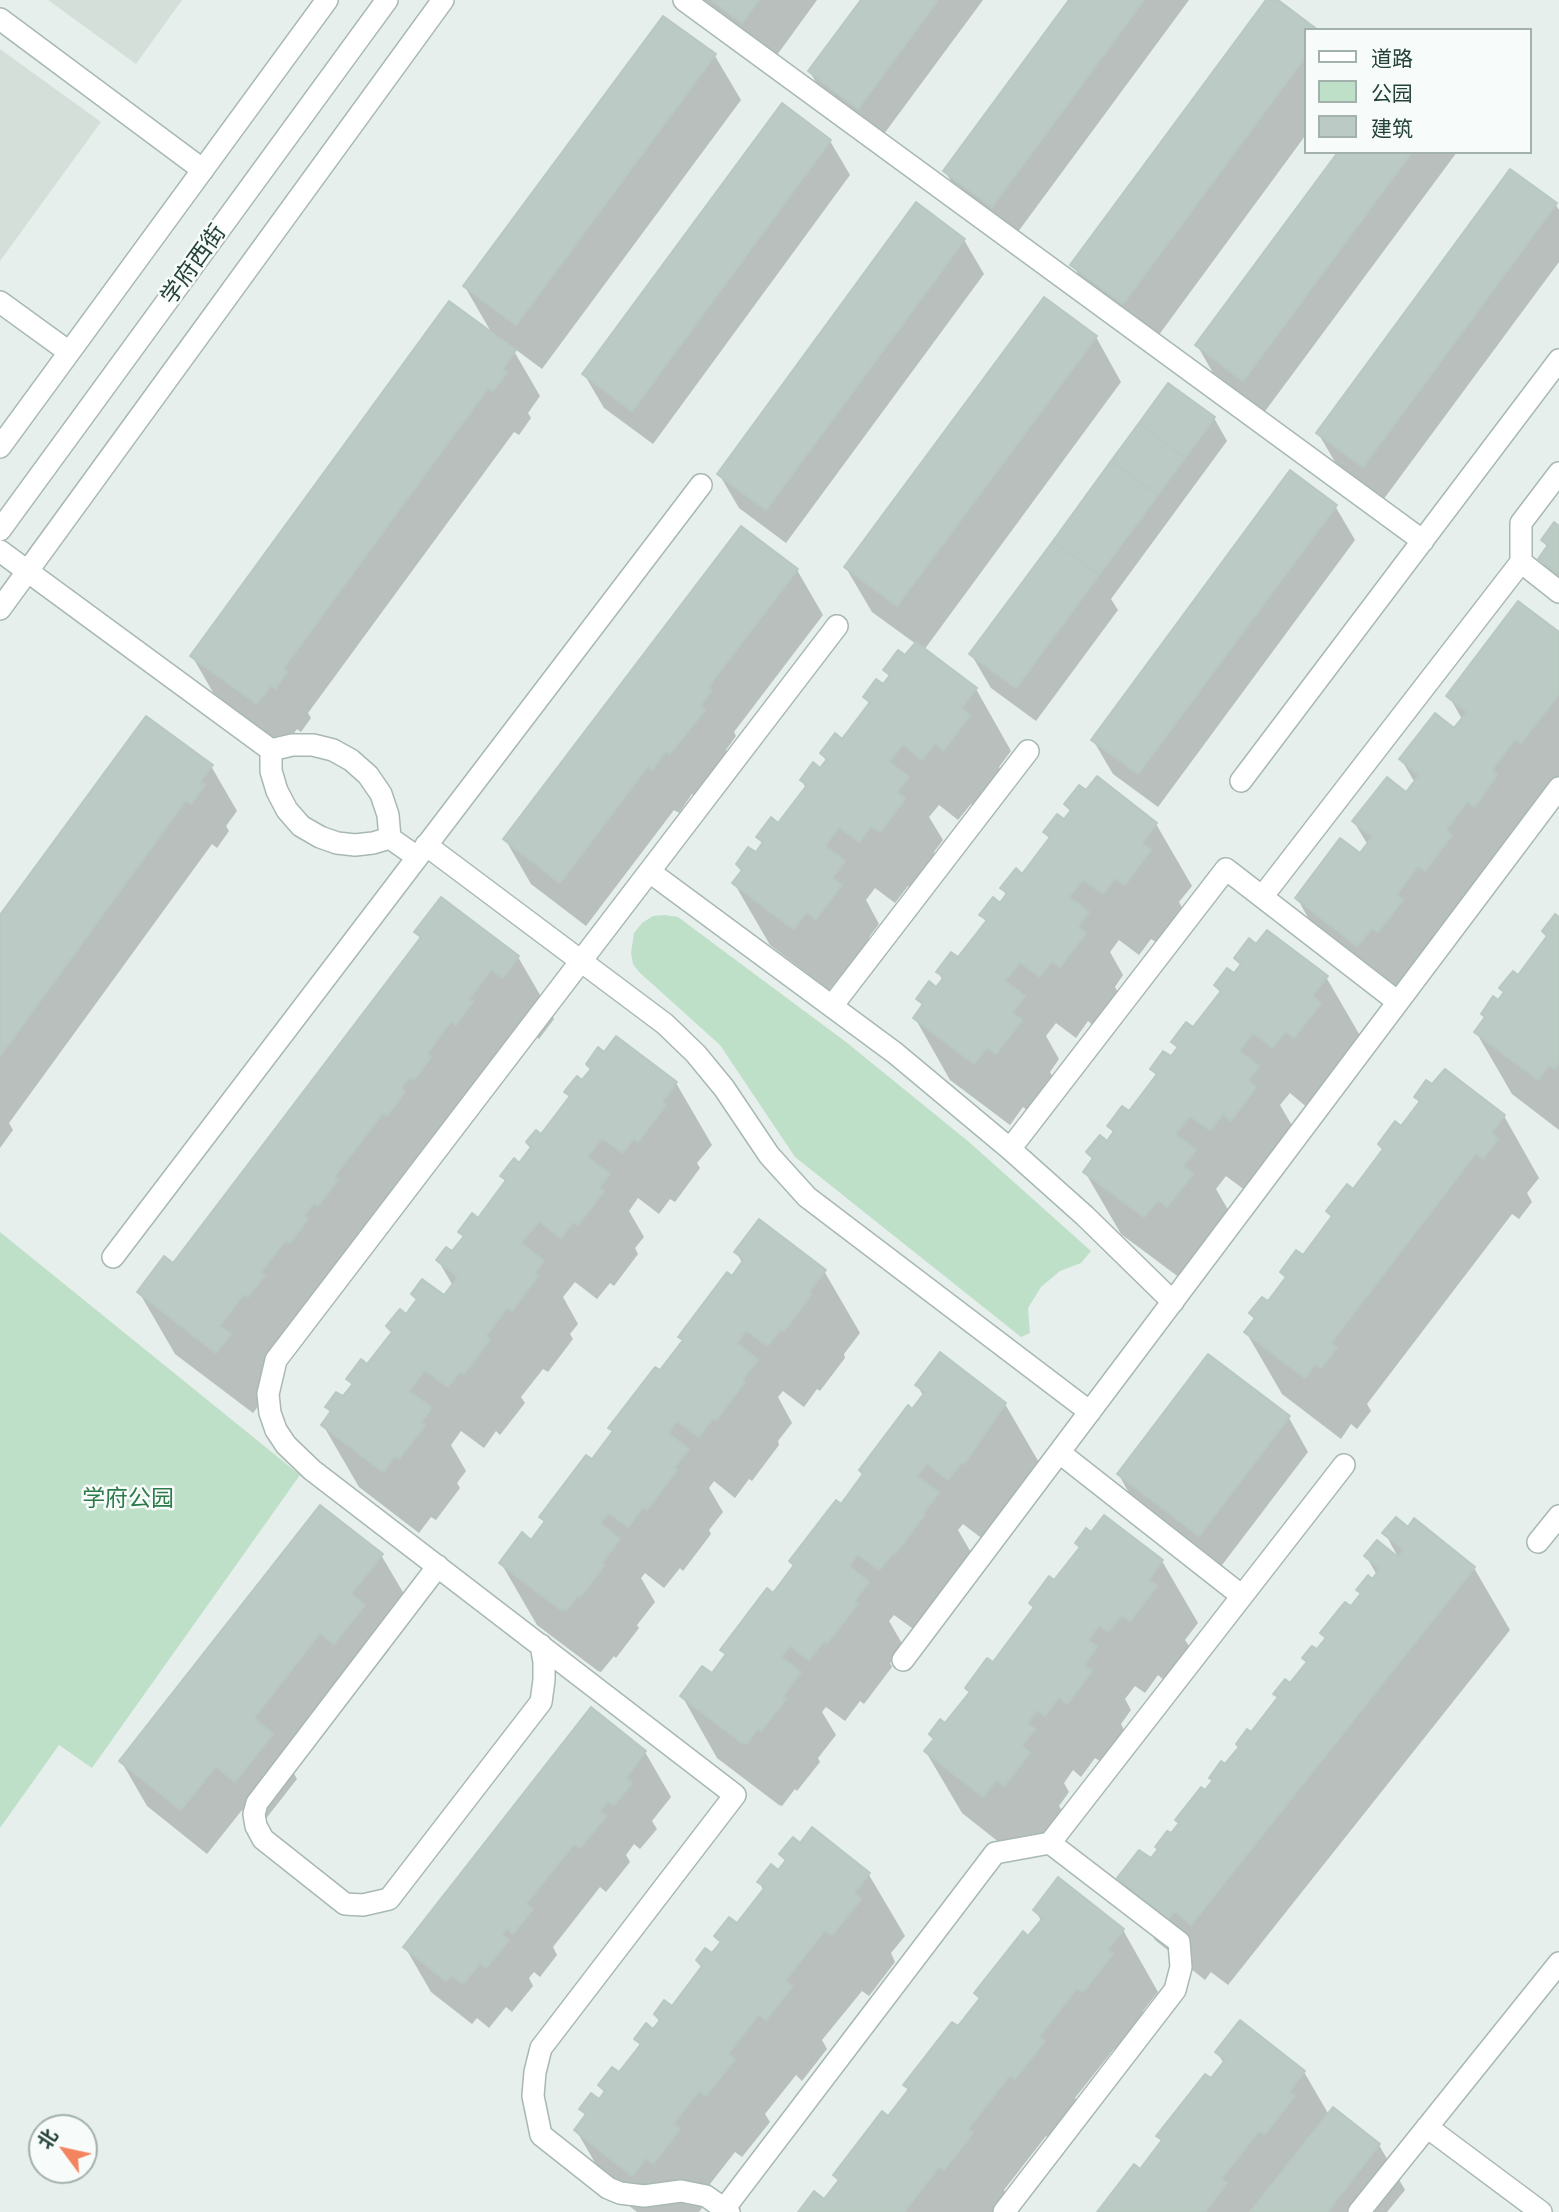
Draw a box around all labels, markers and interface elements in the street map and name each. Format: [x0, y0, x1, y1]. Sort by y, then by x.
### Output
legend [1304, 28, 1531, 154]
text: 道路 [1371, 44, 1413, 72]
text: 公园 [1371, 79, 1413, 107]
text: 建筑 [1371, 114, 1413, 142]
street label: 学府西街 [156, 220, 232, 310]
park label: 学府公园 [82, 1485, 174, 1513]
north arrow [28, 2114, 98, 2184]
text: 北 [31, 2124, 63, 2154]

